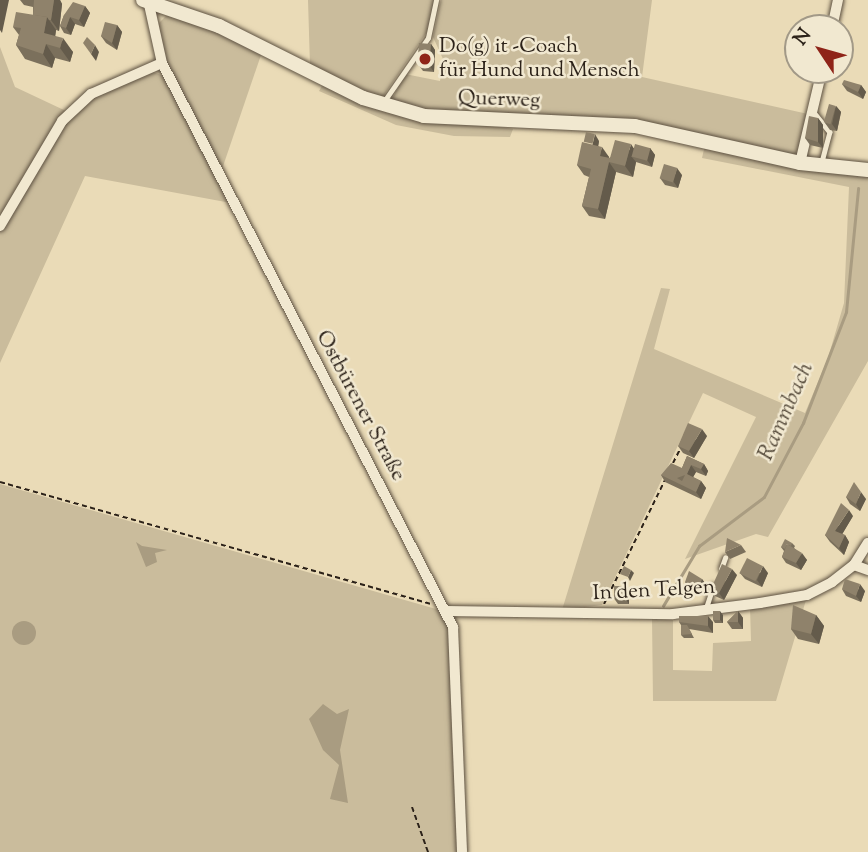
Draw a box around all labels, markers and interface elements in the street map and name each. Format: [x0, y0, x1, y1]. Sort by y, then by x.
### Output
north arrow [784, 14, 854, 84]
text: N [788, 23, 819, 52]
place label: Do(g) it -Coach für Hund und Mensch [439, 34, 640, 84]
marker: Do(g) it -Coach für Hund und Mensch [417, 51, 433, 67]
street label: Querweg [457, 86, 541, 114]
street label: Ostbürener Straße [310, 326, 410, 486]
water label: Rammbach [753, 359, 821, 465]
street label: In den Telgen [592, 575, 716, 607]

